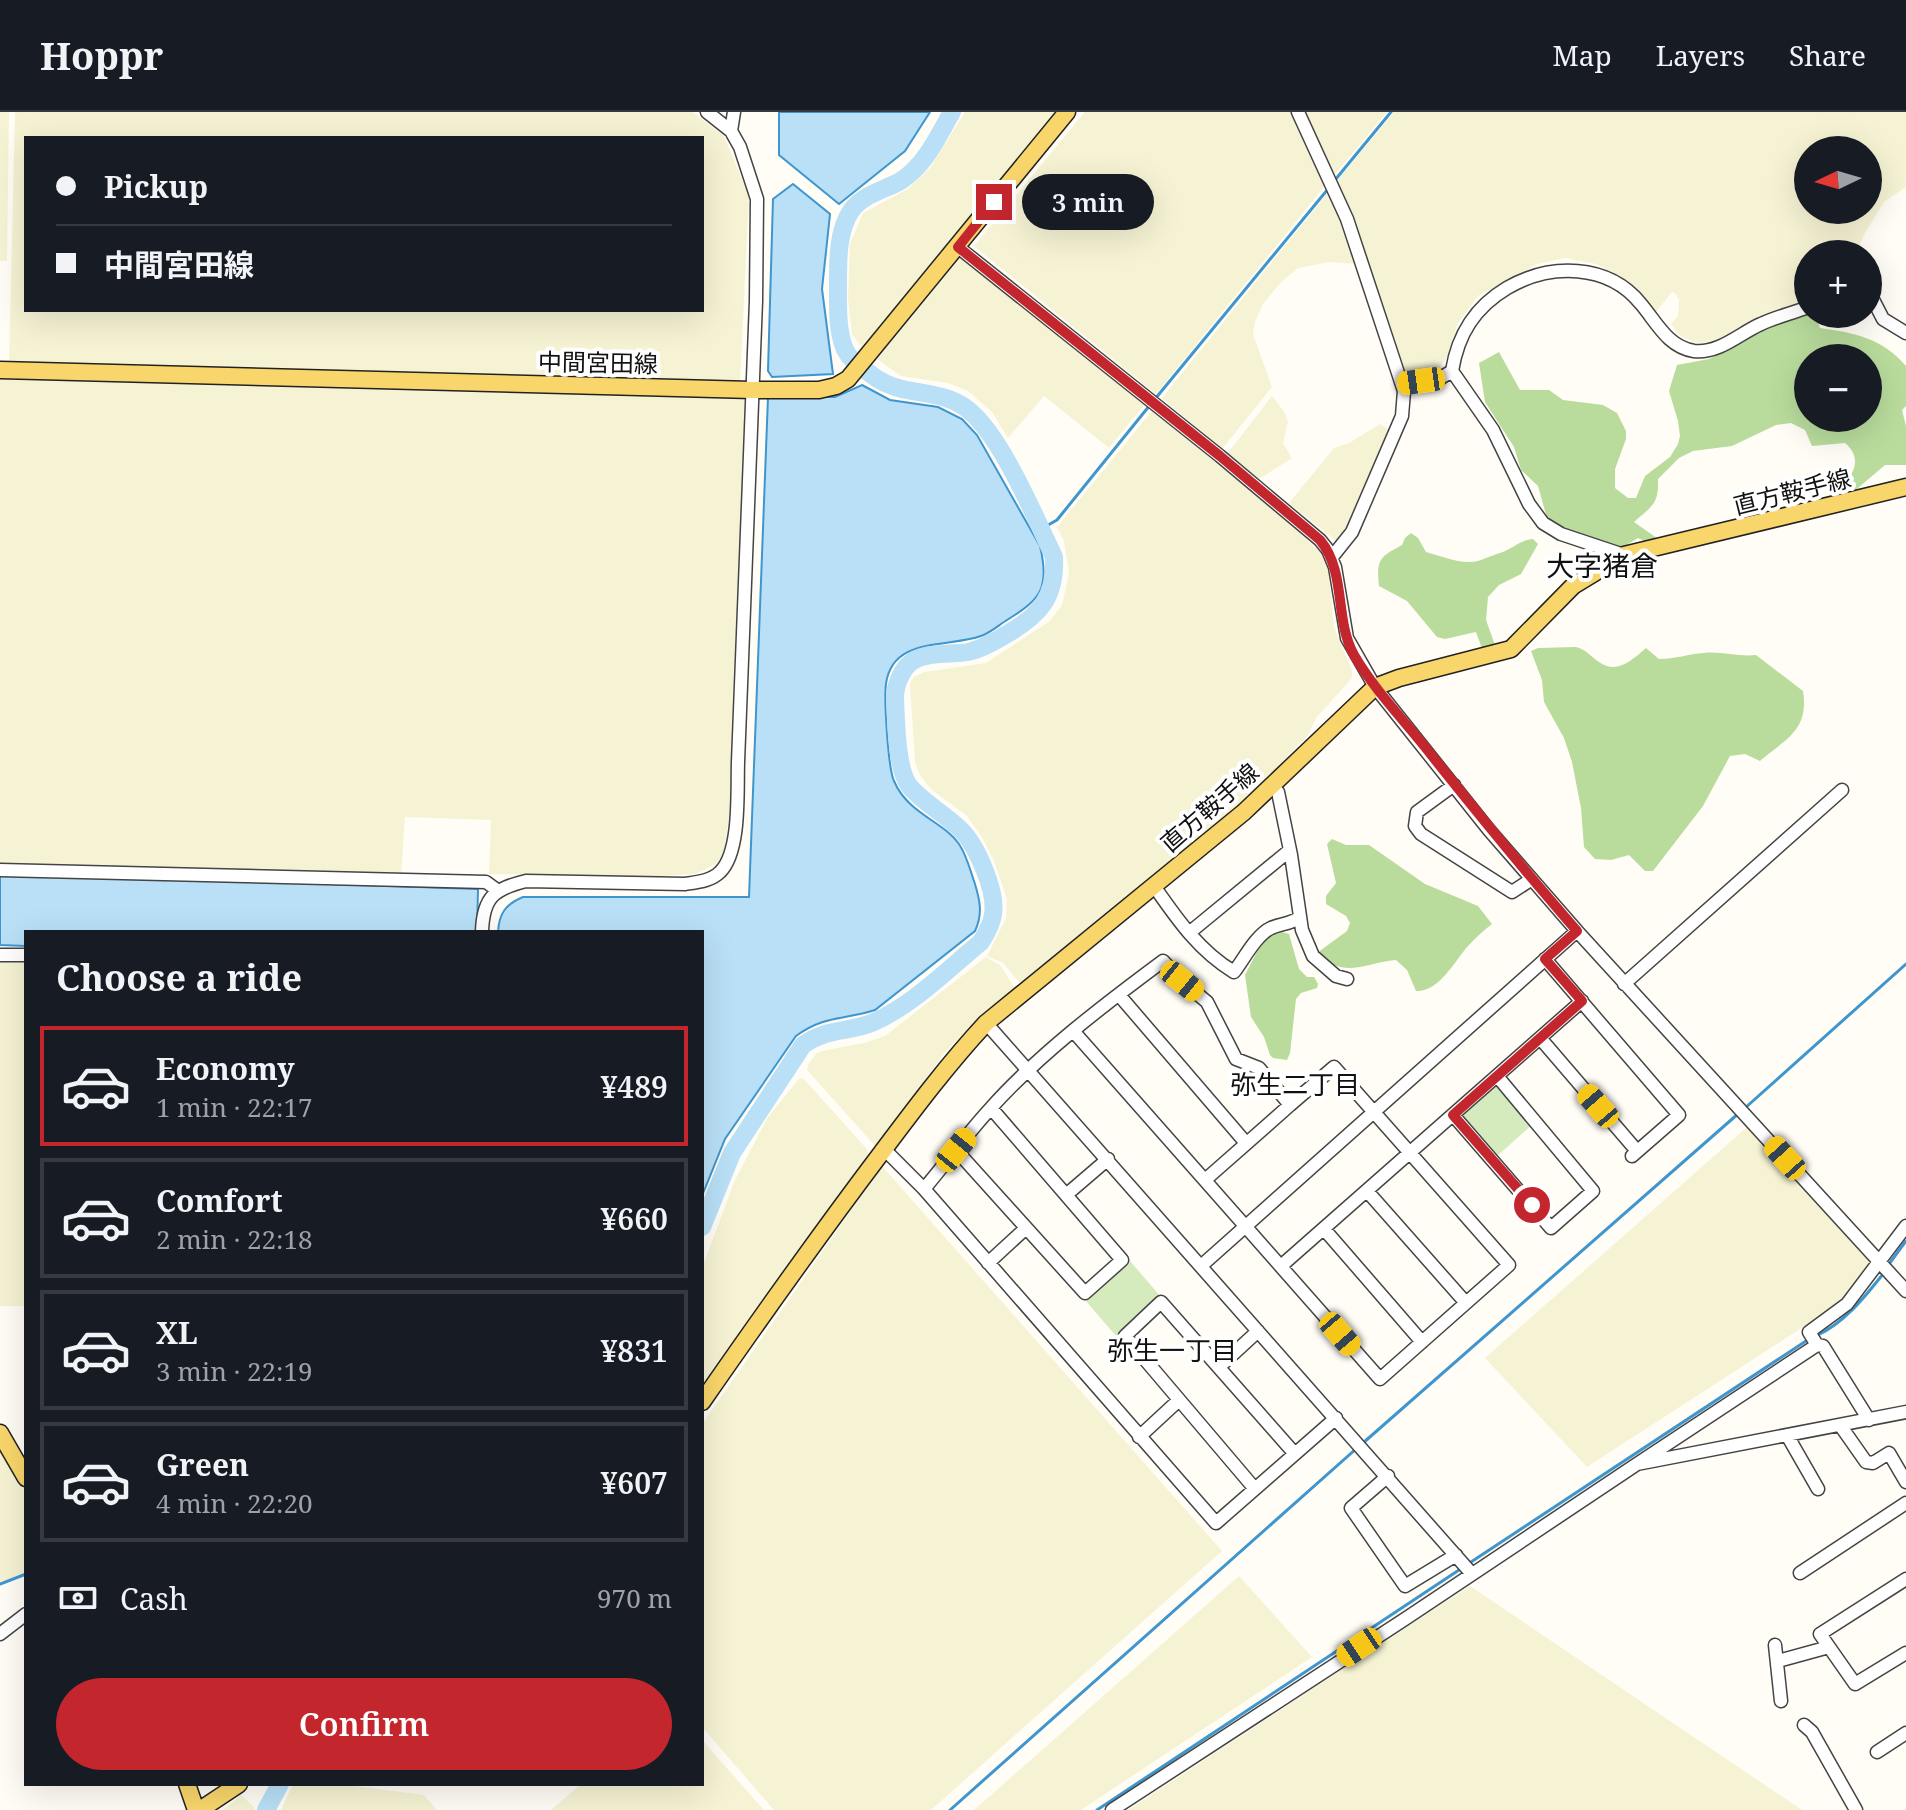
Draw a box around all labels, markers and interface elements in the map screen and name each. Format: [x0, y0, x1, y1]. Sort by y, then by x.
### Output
text: Hoppr [40, 29, 163, 81]
text: Map [1553, 36, 1612, 74]
text: Layers [1656, 36, 1745, 74]
text: Share [1789, 36, 1866, 74]
north arrow [1794, 136, 1882, 224]
map controls [1794, 136, 1882, 432]
text: Pickup [104, 166, 208, 207]
callout: 3 min [1022, 174, 1154, 230]
route end [976, 184, 1012, 220]
text: 3 min [1052, 184, 1124, 220]
button: + [1794, 240, 1882, 328]
text: 中間宮田線 [104, 244, 254, 285]
street label: 中間宮田線 [538, 344, 658, 380]
button: − [1794, 344, 1882, 432]
car [1396, 366, 1446, 396]
street label: 直方鞍手線 [1730, 460, 1854, 522]
district label: 大字猪倉 [1546, 546, 1658, 584]
street label: 直方鞍手線 [1153, 755, 1265, 859]
text: Choose a ride [56, 953, 302, 1002]
car [1156, 957, 1208, 1005]
text: Economy [156, 1048, 295, 1089]
icon: car [60, 1050, 132, 1122]
text: ¥489 [600, 1066, 668, 1107]
district label: 弥生二丁目 [1230, 1066, 1360, 1102]
car [1573, 1080, 1623, 1132]
text: 1 min · 22:17 [156, 1089, 313, 1125]
car [932, 1124, 980, 1176]
car [1760, 1132, 1810, 1184]
text: Comfort [156, 1180, 283, 1221]
icon: car [60, 1182, 132, 1254]
route start [1514, 1187, 1550, 1223]
text: ¥660 [600, 1198, 668, 1239]
text: 2 min · 22:18 [156, 1221, 313, 1257]
car [1315, 1308, 1365, 1360]
text: XL [156, 1312, 198, 1353]
icon: car [60, 1314, 132, 1386]
text: ¥831 [600, 1330, 668, 1371]
district label: 弥生一丁目 [1107, 1332, 1237, 1368]
text: 3 min · 22:19 [156, 1353, 313, 1389]
text: Green [156, 1444, 249, 1485]
icon: car [60, 1446, 132, 1518]
text: ¥607 [600, 1462, 668, 1503]
text: 4 min · 22:20 [156, 1485, 313, 1521]
icon: cash [56, 1576, 100, 1620]
text: Cash [120, 1578, 188, 1619]
text: 970 m [597, 1580, 672, 1616]
car [1332, 1624, 1386, 1670]
button: Confirm [56, 1678, 672, 1770]

